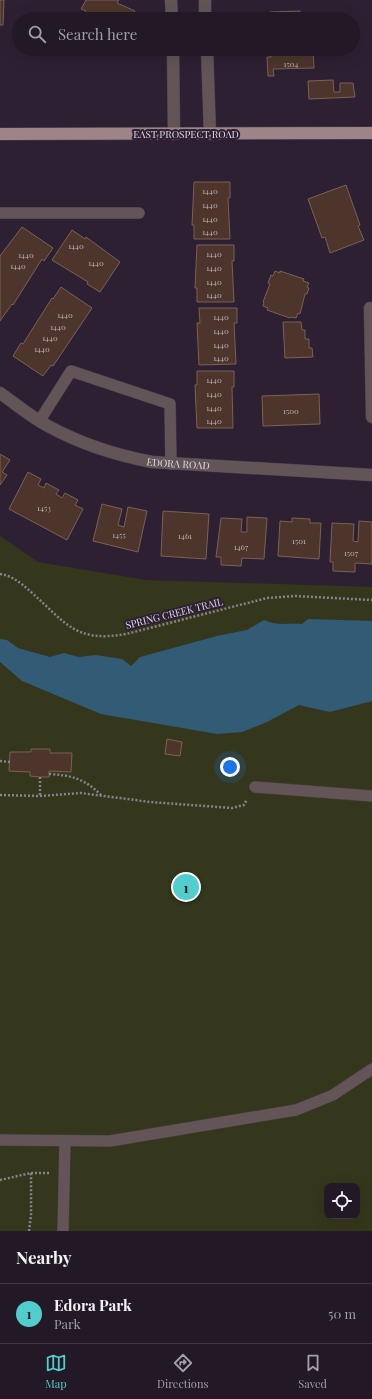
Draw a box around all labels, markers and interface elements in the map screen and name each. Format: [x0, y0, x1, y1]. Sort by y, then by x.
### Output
search box [12, 12, 360, 56]
icon: search [26, 23, 48, 45]
text: Search here [58, 24, 137, 44]
house number: 1504 [284, 58, 299, 69]
street label: EAST PROSPECT ROAD [133, 127, 239, 141]
house number: 1440 [202, 185, 218, 196]
house number: 1440 [202, 199, 218, 210]
house number: 1440 [202, 213, 218, 224]
house number: 1440 [202, 226, 218, 237]
house number: 1440 [68, 240, 84, 251]
house number: 1440 [206, 248, 222, 259]
house number: 1440 [18, 249, 34, 260]
house number: 1440 [88, 257, 104, 268]
house number: 1440 [10, 260, 26, 271]
house number: 1440 [206, 262, 222, 273]
house number: 1440 [206, 276, 222, 287]
house number: 1440 [206, 289, 222, 300]
house number: 1440 [57, 309, 73, 320]
house number: 1440 [213, 311, 229, 322]
house number: 1440 [50, 321, 66, 332]
house number: 1440 [213, 325, 229, 336]
house number: 1440 [42, 332, 58, 343]
house number: 1440 [213, 339, 229, 350]
house number: 1440 [34, 343, 50, 354]
house number: 1440 [213, 352, 229, 363]
house number: 1440 [206, 374, 222, 385]
house number: 1440 [206, 388, 222, 399]
house number: 1440 [206, 402, 222, 413]
house number: 1500 [283, 405, 299, 416]
house number: 1440 [206, 415, 222, 426]
street label: EDORA ROAD [145, 454, 210, 472]
house number: 1453 [37, 502, 51, 513]
house number: 1455 [112, 529, 126, 540]
house number: 1461 [178, 530, 192, 541]
house number: 1501 [292, 535, 306, 546]
house number: 1467 [234, 541, 249, 552]
house number: 1507 [344, 547, 359, 558]
street label: SPRING CREEK TRAIL [124, 594, 224, 632]
your location [220, 757, 240, 777]
pin: 1 [173, 872, 199, 902]
map controls [324, 1183, 360, 1219]
button: locate [324, 1183, 360, 1219]
text: Nearby [16, 1246, 71, 1268]
text: Edora Park [54, 1295, 132, 1315]
text: 1 [27, 1305, 31, 1322]
text: 50 m [328, 1305, 356, 1322]
text: Park [54, 1315, 81, 1332]
tab: Map [45, 1352, 67, 1391]
tab: Directions [157, 1352, 208, 1391]
tab: Saved [298, 1352, 327, 1391]

